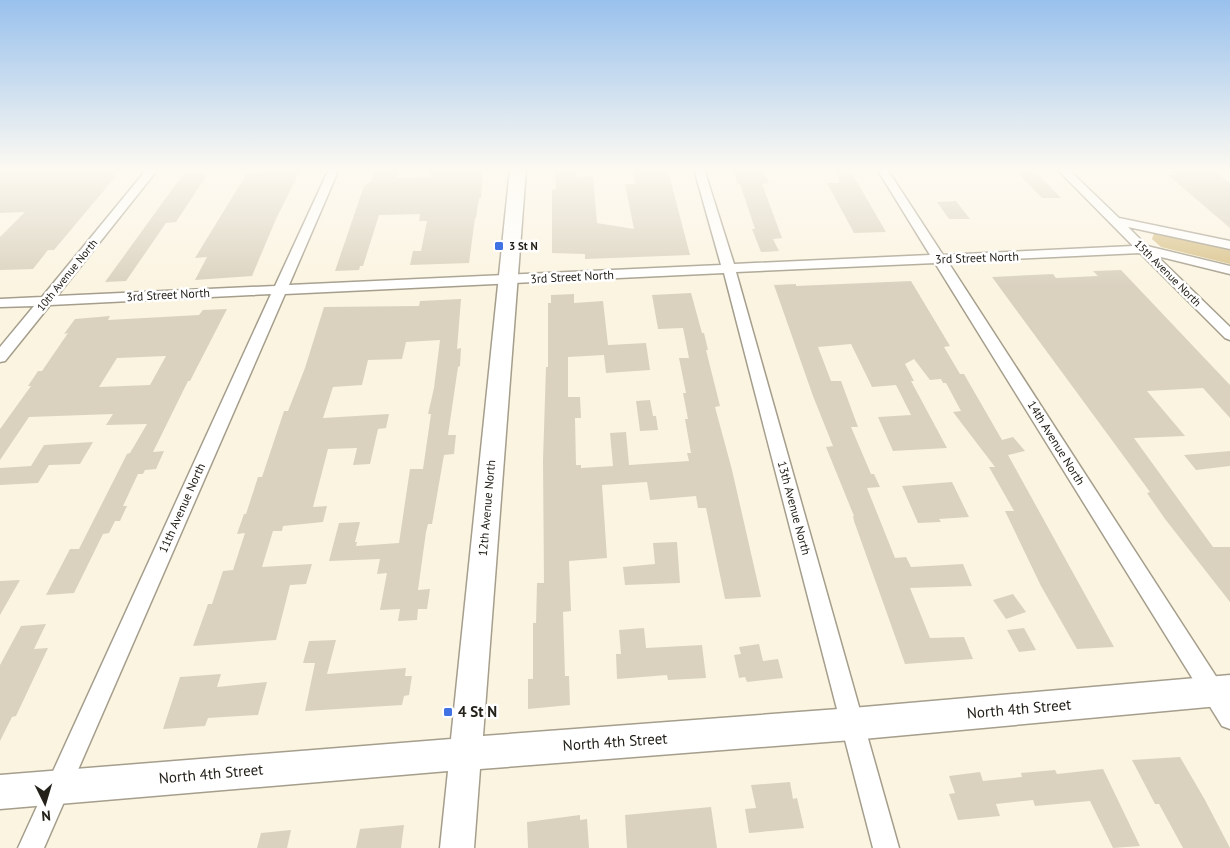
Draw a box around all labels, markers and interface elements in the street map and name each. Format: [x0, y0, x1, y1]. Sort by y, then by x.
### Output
street label: 10th Avenue North [34, 236, 100, 314]
street label: 15th Avenue North [1132, 237, 1204, 309]
place label: 3 St N [509, 239, 538, 253]
marker: 3 St N [493, 240, 505, 252]
street label: 3rd Street North [935, 249, 1019, 266]
street label: 3rd Street North [530, 267, 614, 286]
street label: 3rd Street North [126, 285, 210, 304]
street label: 14th Avenue North [1024, 398, 1088, 488]
street label: 12th Avenue North [475, 459, 498, 557]
street label: 13th Avenue North [775, 459, 814, 557]
street label: 11th Avenue North [155, 461, 208, 555]
street label: North 4th Street [966, 694, 1072, 723]
place label: 4 St N [458, 702, 497, 721]
marker: 4 St N [442, 706, 454, 718]
street label: North 4th Street [562, 728, 668, 755]
street label: North 4th Street [158, 759, 264, 788]
north arrow [20, 778, 70, 828]
text: N [41, 807, 52, 825]

